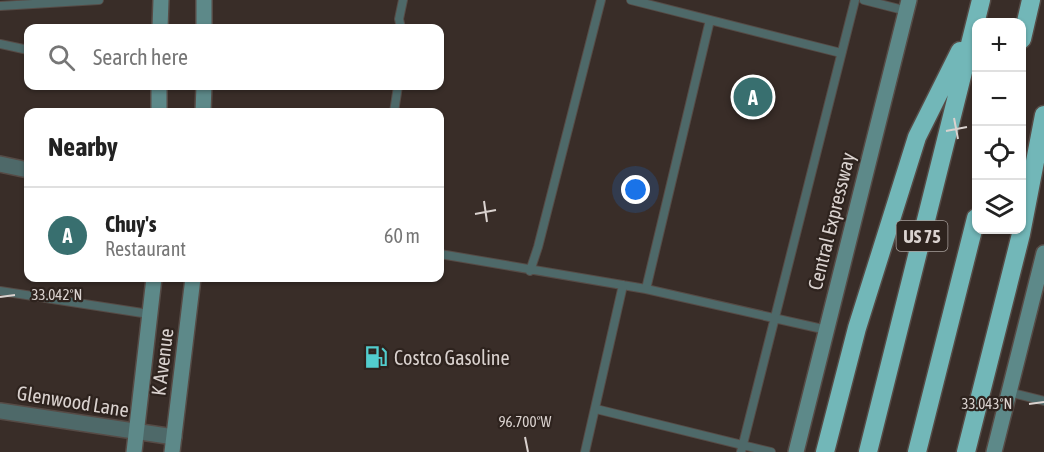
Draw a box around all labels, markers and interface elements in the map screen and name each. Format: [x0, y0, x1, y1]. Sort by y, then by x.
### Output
map controls [972, 18, 1026, 234]
button: + [972, 18, 1026, 72]
search box [24, 24, 444, 90]
icon: search [45, 41, 78, 74]
text: Search here [93, 44, 188, 70]
button: − [972, 72, 1026, 126]
pin: A [734, 74, 772, 120]
button: locate [972, 126, 1026, 180]
text: Nearby [48, 132, 118, 162]
street label: Central Expressway [803, 150, 859, 292]
your location [621, 175, 650, 204]
button: layers [972, 180, 1026, 234]
text: Chuy's [105, 211, 157, 237]
road number: US 75 [896, 221, 948, 251]
text: A [63, 224, 72, 247]
text: 60 m [384, 224, 420, 247]
text: Restaurant [105, 237, 186, 260]
text: 33.042°N [32, 286, 82, 303]
street label: K Avenue [146, 327, 178, 397]
fuel station icon: Costco Gasoline [363, 344, 389, 370]
place label: Costco Gasoline [394, 346, 510, 369]
street label: Glenwood Lane [15, 381, 131, 421]
text: 33.043°N [962, 395, 1012, 412]
text: 96.700°W [499, 413, 552, 430]

